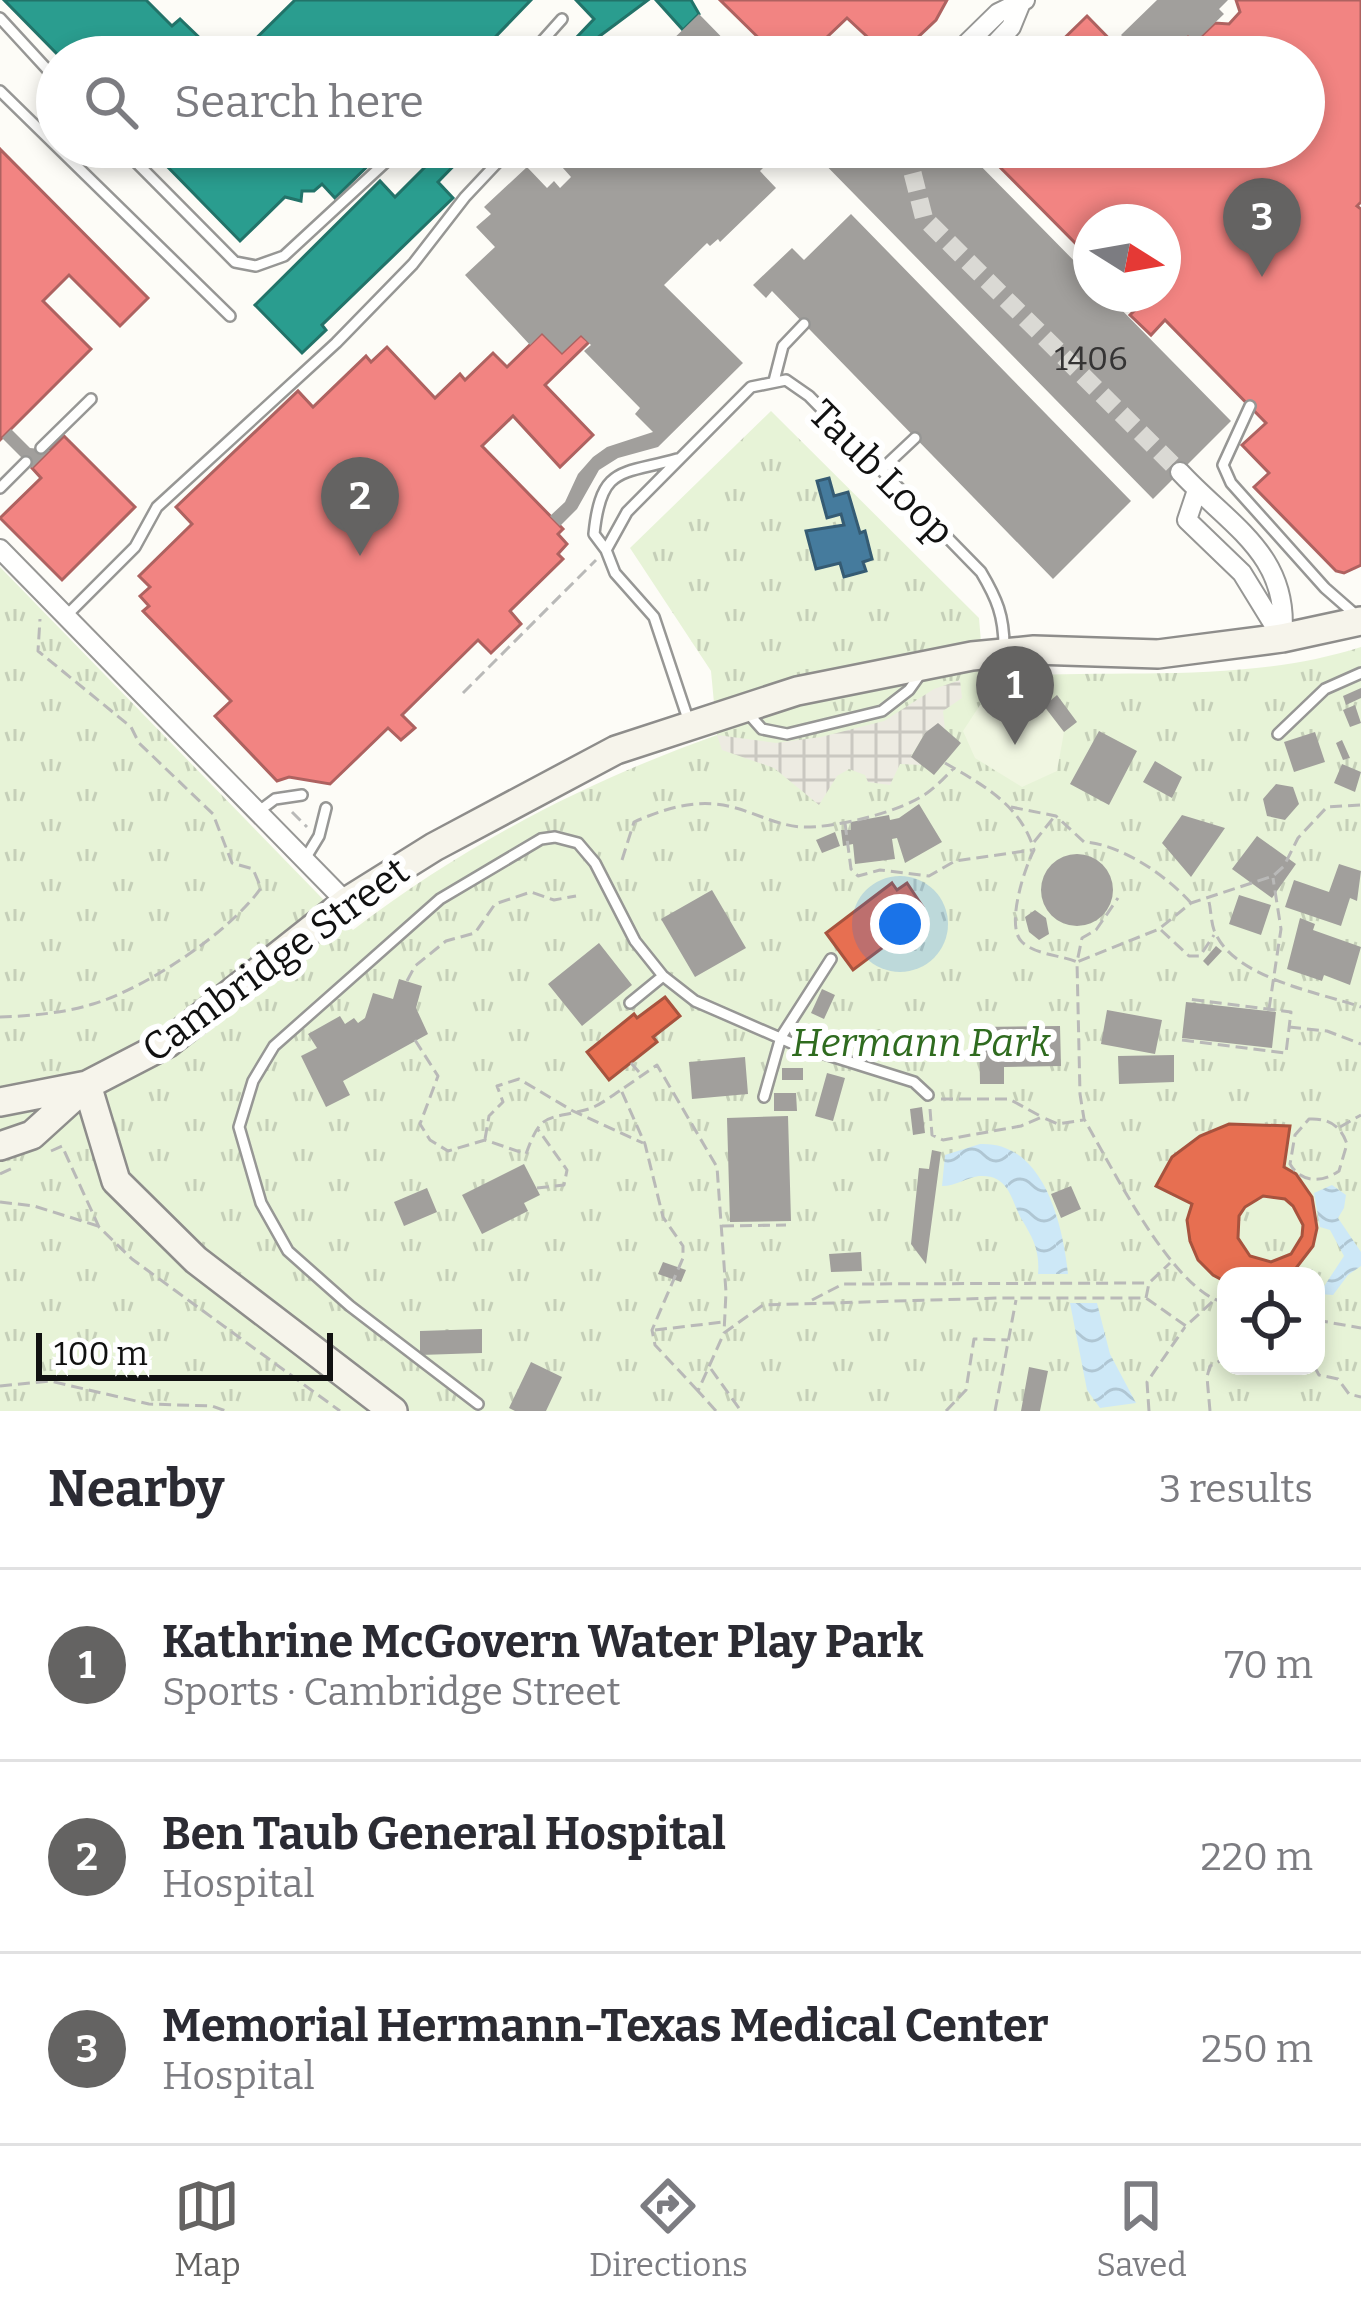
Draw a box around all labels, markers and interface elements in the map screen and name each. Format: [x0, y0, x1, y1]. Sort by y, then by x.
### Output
search box [36, 36, 1325, 168]
icon: search [78, 69, 144, 135]
text: Search here [174, 75, 424, 129]
pin: 3 [1223, 178, 1301, 277]
north arrow [1073, 204, 1181, 312]
house number: 1406 [1054, 339, 1128, 379]
street label: Taub Loop [799, 391, 963, 555]
pin: 2 [321, 457, 399, 556]
pin: 1 [976, 646, 1054, 745]
street label: Cambridge Street [134, 848, 418, 1072]
your location [870, 894, 930, 954]
park label: Hermann Park [791, 1020, 1051, 1066]
map controls [1217, 1267, 1325, 1375]
button: locate [1217, 1267, 1325, 1375]
scale bar [36, 1327, 333, 1380]
text: 100 m [54, 1334, 148, 1374]
text: Nearby [48, 1458, 224, 1520]
text: 3 results [1159, 1466, 1313, 1512]
text: Kathrine McGovern Water Play Park [162, 1615, 924, 1669]
text: 1 [79, 1642, 95, 1688]
text: 70 m [1224, 1642, 1313, 1688]
text: Sports · Cambridge Street [162, 1669, 621, 1715]
text: Ben Taub General Hospital [162, 1807, 726, 1861]
text: 2 [76, 1834, 98, 1880]
text: 220 m [1201, 1834, 1313, 1880]
text: Hospital [162, 1861, 315, 1907]
text: Memorial Hermann-Texas Medical Center [162, 1999, 1049, 2053]
text: 3 [76, 2026, 98, 2072]
text: 250 m [1201, 2026, 1313, 2072]
text: Hospital [162, 2053, 315, 2099]
tab: Map [174, 2173, 241, 2285]
tab: Directions [589, 2173, 748, 2285]
tab: Saved [1096, 2173, 1187, 2285]

